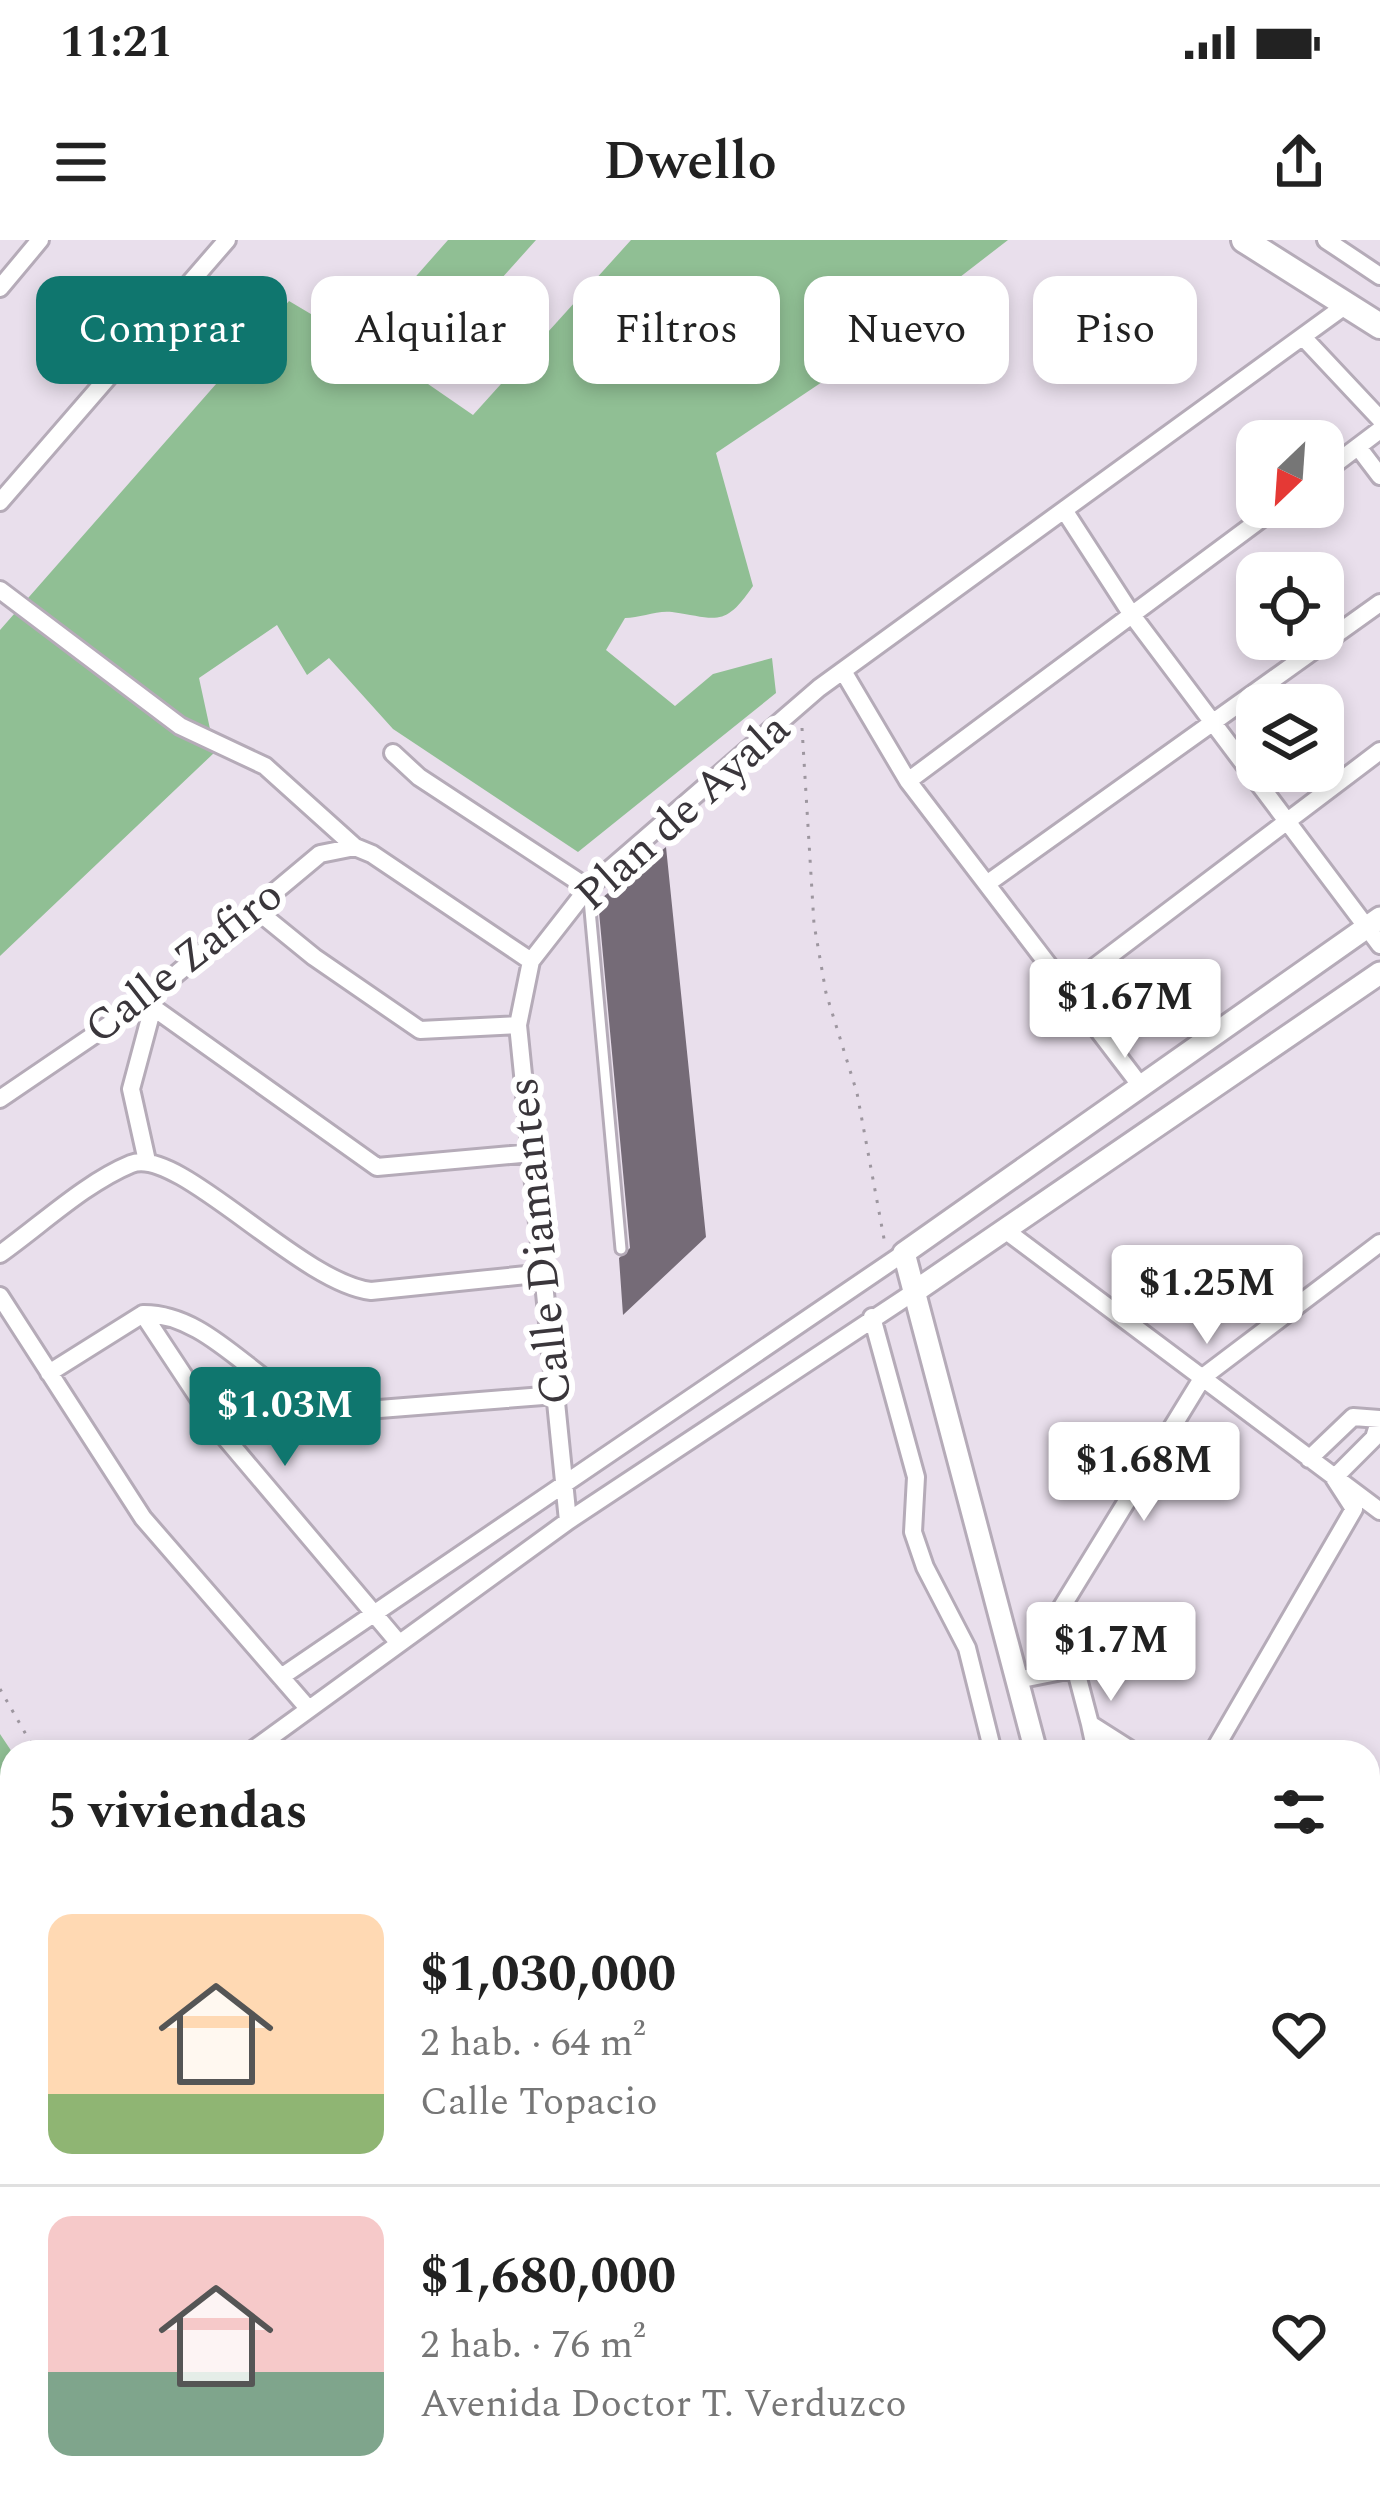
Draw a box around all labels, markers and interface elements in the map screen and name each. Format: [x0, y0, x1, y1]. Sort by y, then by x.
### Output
text: 11:21 [60, 8, 173, 77]
text: Dwello [603, 121, 777, 203]
icon: menu [48, 129, 114, 195]
icon: share [1266, 129, 1332, 195]
chip: Comprar [36, 276, 287, 384]
chip: Alquilar [311, 276, 549, 384]
chip: Filtros [573, 276, 780, 384]
chip: Nuevo [804, 276, 1009, 384]
chip: Piso [1033, 276, 1197, 384]
north arrow [1236, 420, 1344, 528]
map controls [1236, 420, 1344, 792]
button: locate [1236, 552, 1344, 660]
button: layers [1236, 684, 1344, 792]
street label: Plan de Ayala [560, 696, 806, 928]
street label: Calle Zafiro [70, 862, 298, 1062]
pin: $1.67M [1027, 959, 1223, 1061]
text: $1.67M [1057, 968, 1193, 1027]
street label: Calle Diamantes [489, 1074, 591, 1408]
pin: $1.25M [1109, 1245, 1305, 1347]
text: $1.25M [1139, 1254, 1275, 1313]
pin: $1.03M [187, 1367, 383, 1469]
text: $1.03M [217, 1376, 353, 1435]
pin: $1.68M [1046, 1422, 1242, 1524]
text: $1.68M [1076, 1431, 1212, 1490]
pin: $1.7M [1027, 1602, 1195, 1704]
text: $1.7M [1054, 1611, 1168, 1670]
text: 5 viviendas [48, 1773, 308, 1851]
icon: filters [1266, 1779, 1332, 1845]
text: $1,030,000 [420, 1936, 676, 2014]
icon: home [144, 1962, 288, 2106]
icon: heart [1266, 2001, 1332, 2067]
text: 2 hab. · 64 m² [420, 2014, 646, 2073]
text: Calle Topacio [420, 2073, 657, 2132]
text: $1,680,000 [420, 2238, 676, 2316]
icon: home [144, 2264, 288, 2408]
icon: heart [1266, 2303, 1332, 2369]
text: 2 hab. · 76 m² [420, 2316, 646, 2375]
text: Avenida Doctor T. Verduzco [420, 2375, 907, 2434]

